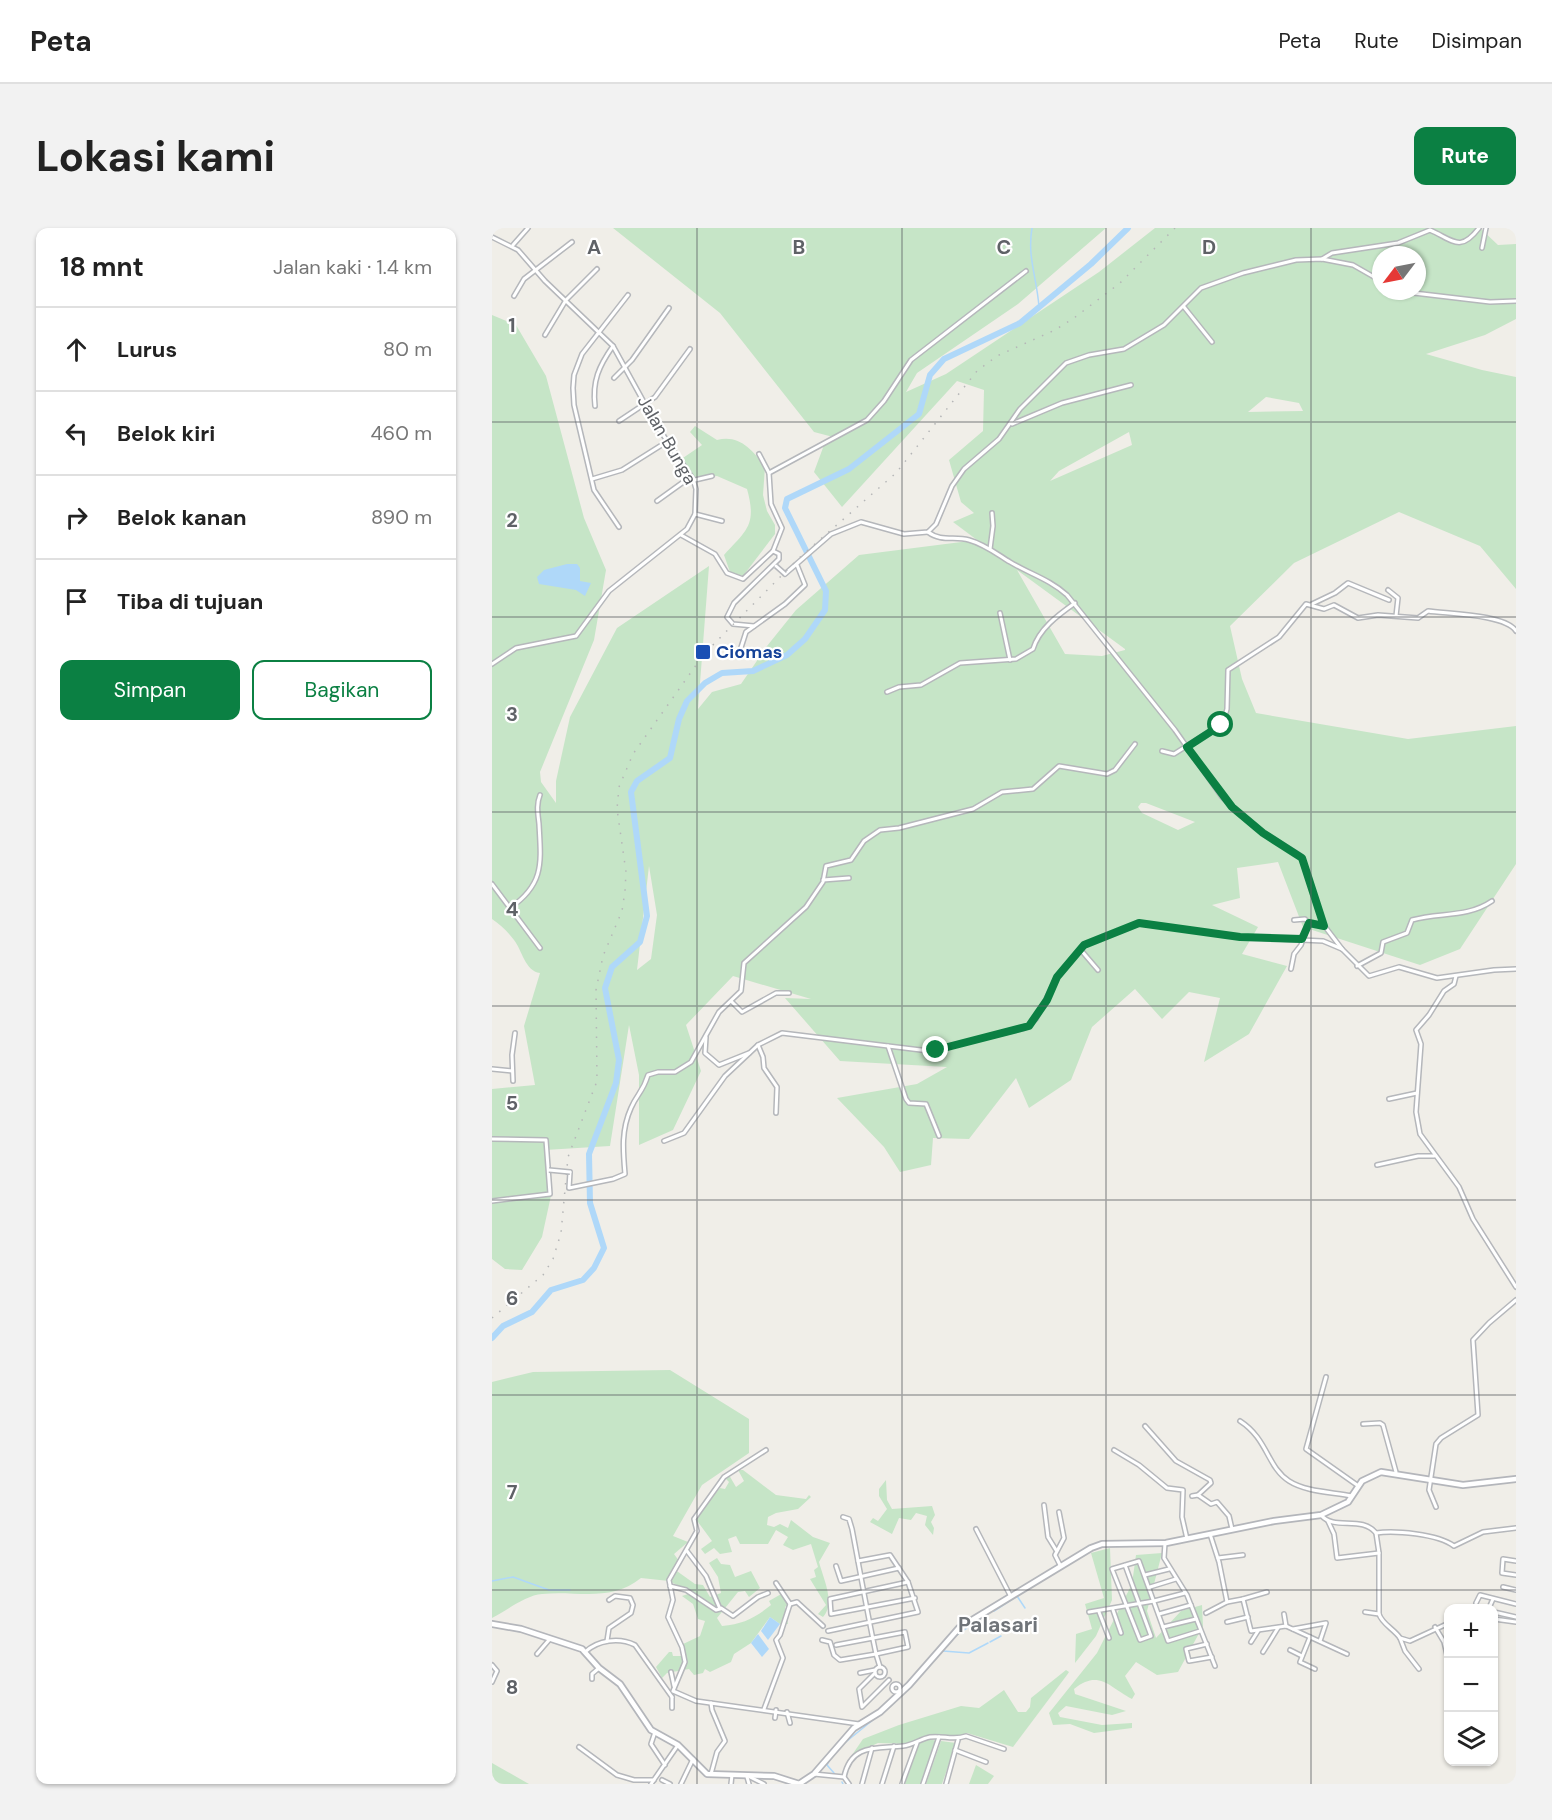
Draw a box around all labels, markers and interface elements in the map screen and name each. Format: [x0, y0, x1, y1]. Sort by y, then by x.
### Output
text: Peta [30, 23, 92, 60]
text: Peta [1278, 27, 1321, 55]
text: Rute [1354, 27, 1399, 55]
text: Disimpan [1432, 27, 1522, 55]
button: Rute [1414, 127, 1516, 185]
text: Lokasi kami [36, 129, 275, 184]
text: A [587, 234, 601, 260]
text: B [793, 234, 805, 260]
text: C [997, 234, 1011, 260]
text: D [1202, 234, 1216, 260]
north arrow [1372, 246, 1426, 300]
text: 18 mnt [60, 250, 144, 284]
text: Jalan kaki · 1.4 km [273, 254, 432, 280]
text: 1 [508, 312, 516, 338]
icon: ahead [60, 333, 93, 366]
text: Lurus [117, 335, 177, 364]
text: 80 m [383, 336, 432, 362]
street label: Jalan Bunga [632, 391, 702, 489]
icon: left [60, 417, 93, 450]
text: Belok kiri [117, 419, 215, 448]
text: 460 m [370, 420, 432, 446]
icon: right [60, 501, 93, 534]
text: Belok kanan [117, 503, 247, 532]
text: 890 m [371, 504, 432, 530]
text: 2 [506, 507, 518, 533]
icon: arrive [60, 585, 93, 618]
text: Tiba di tujuan [117, 587, 263, 616]
place label: Ciomas [716, 640, 782, 664]
marker: Ciomas [694, 643, 712, 661]
button: Simpan [60, 660, 240, 720]
button: Bagikan [252, 660, 432, 720]
text: 3 [506, 701, 518, 727]
route start [1207, 711, 1233, 737]
text: 4 [506, 896, 519, 922]
route end [922, 1036, 948, 1062]
text: 5 [506, 1090, 518, 1116]
text: 6 [506, 1285, 518, 1311]
text: 7 [507, 1479, 518, 1505]
map controls [1444, 1604, 1498, 1766]
button: + [1444, 1604, 1498, 1658]
district label: Palasari [958, 1611, 1038, 1639]
button: − [1444, 1658, 1498, 1712]
text: 8 [506, 1674, 518, 1700]
button: layers [1444, 1712, 1498, 1766]

